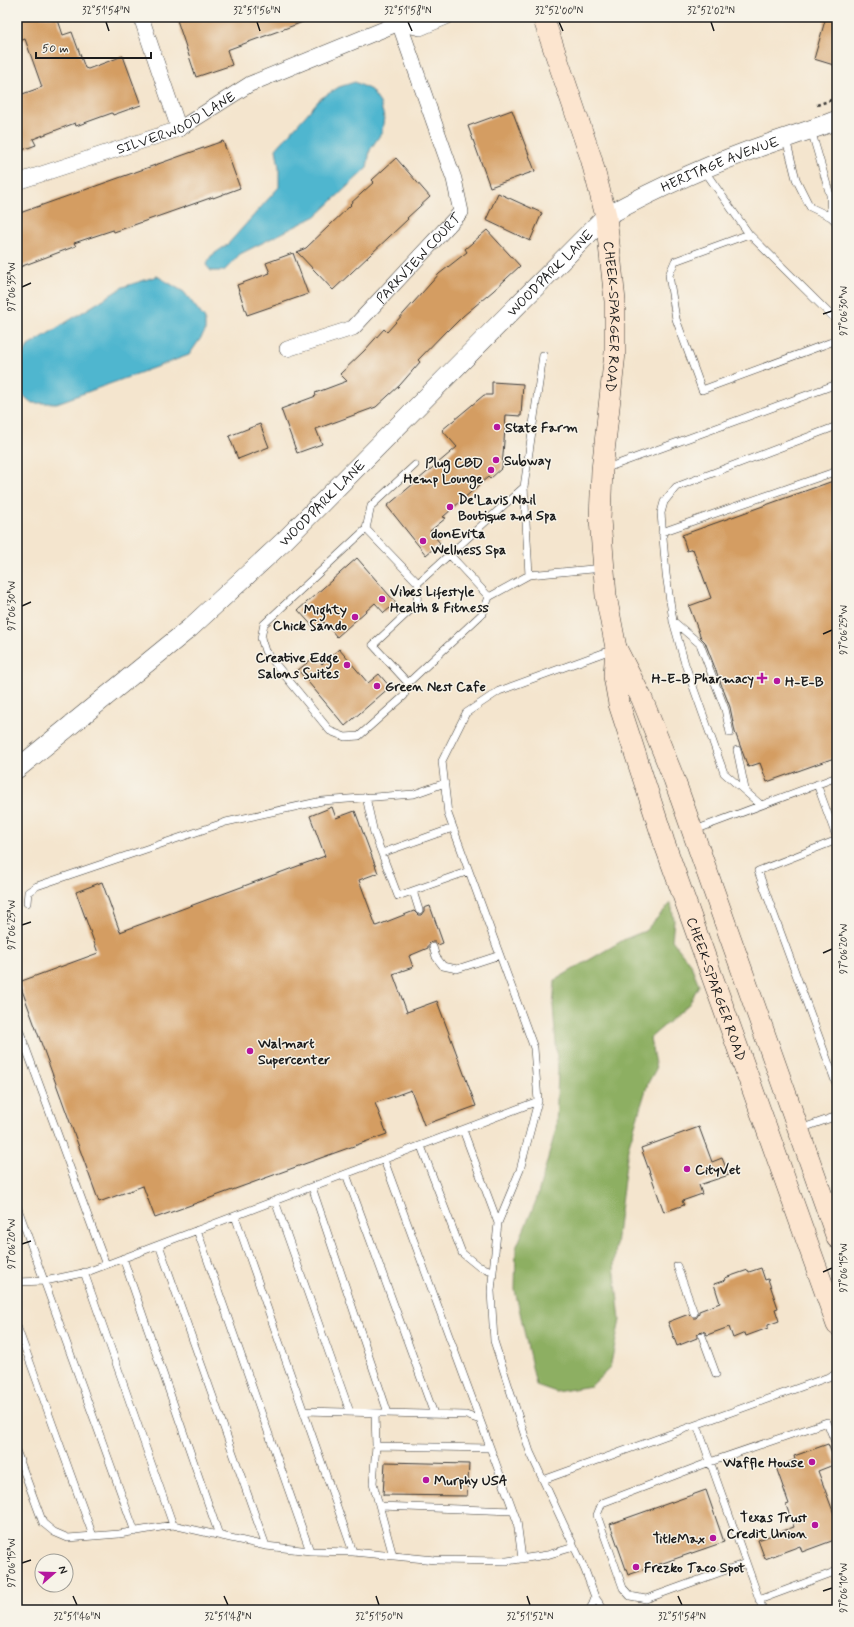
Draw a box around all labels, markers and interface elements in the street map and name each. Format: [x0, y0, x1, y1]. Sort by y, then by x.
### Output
text: 32°51'54"N [82, 4, 130, 18]
text: 32°51'56"N [233, 4, 281, 18]
text: 32°51'58"N [384, 4, 432, 18]
text: 32°52'00"N [535, 4, 583, 18]
text: 32°52'02"N [687, 4, 735, 18]
scale bar [36, 34, 151, 60]
text: 50 m [42, 41, 69, 57]
street label: SILVERWOOD LANE [114, 88, 239, 159]
street label: HERITAGE AVENUE [658, 133, 782, 197]
street label: PARKVIEW COURT [373, 209, 466, 308]
street label: WOODPARK LANE [504, 226, 598, 321]
street label: CHEEK-SPARGER ROAD [599, 240, 623, 393]
text: 97°06'35"W [5, 262, 19, 312]
text: 97°06'30"W [837, 286, 851, 336]
place label: State Farm [505, 419, 578, 437]
marker: State Farm [492, 422, 502, 432]
place label: Subway [504, 452, 552, 470]
place label: Plug CBD Hemp Lounge [404, 454, 483, 490]
marker: Subway [491, 455, 501, 465]
street label: WOODPARK LANE [275, 456, 370, 551]
marker: Plug CBD Hemp Lounge [486, 465, 496, 475]
place label: De'Lavis Nail Boutique and Spa [458, 491, 557, 525]
marker: De'Lavis Nail Boutique and Spa [445, 502, 455, 512]
place label: donEvita Wellness Spa [430, 525, 506, 559]
marker: donEvita Wellness Spa [418, 536, 428, 546]
text: 97°06'30"W [5, 581, 19, 631]
place label: Vibes Lifestyle Health & Fitness [390, 583, 490, 617]
marker: Vibes Lifestyle Health & Fitness [377, 594, 387, 604]
place label: Mighty Chick Sando [273, 601, 347, 635]
text: 97°06'25"W [837, 605, 851, 655]
marker: Mighty Chick Sando [350, 612, 360, 622]
place label: Creative Edge Salons Suites [256, 649, 340, 683]
marker: Creative Edge Salons Suites [342, 660, 352, 670]
place label: H-E-B Pharmacy [652, 670, 754, 688]
marker: H-E-B Pharmacy [757, 673, 767, 683]
place label: H-E-B [785, 673, 824, 691]
marker: H-E-B [772, 676, 782, 686]
place label: Green Nest Cafe [385, 678, 486, 696]
marker: Green Nest Cafe [372, 681, 382, 691]
text: 97°06'25"W [5, 900, 19, 950]
street label: CHEEK-SPARGER ROAD [682, 915, 750, 1064]
text: 97°06'20"W [837, 924, 851, 974]
place label: Walmart Supercenter [257, 1035, 330, 1069]
marker: Walmart Supercenter [245, 1046, 255, 1056]
place label: CityVet [695, 1161, 741, 1179]
marker: CityVet [682, 1164, 692, 1174]
text: 97°06'20"W [5, 1219, 19, 1269]
text: 97°06'15"W [837, 1243, 851, 1293]
place label: Waffle House [722, 1454, 804, 1472]
marker: Waffle House [807, 1457, 817, 1467]
place label: Murphy USA [434, 1472, 508, 1490]
marker: Murphy USA [421, 1475, 431, 1485]
place label: Texas Trust Credit Union [726, 1509, 808, 1543]
marker: Texas Trust Credit Union [810, 1520, 820, 1530]
place label: TitleMax [653, 1530, 705, 1548]
marker: TitleMax [708, 1533, 718, 1543]
text: 97°06'15"W [5, 1538, 19, 1588]
north arrow [34, 1553, 74, 1593]
place label: Frezko Taco Spot [644, 1559, 745, 1577]
marker: Frezko Taco Spot [631, 1562, 641, 1572]
text: 97°06'10"W [837, 1563, 851, 1613]
text: N [55, 1564, 70, 1576]
text: 32°51'46"N [53, 1610, 101, 1624]
text: 32°51'48"N [204, 1610, 252, 1624]
text: 32°51'50"N [355, 1610, 403, 1624]
text: 32°51'52"N [506, 1610, 554, 1624]
text: 32°51'54"N [658, 1610, 706, 1624]

